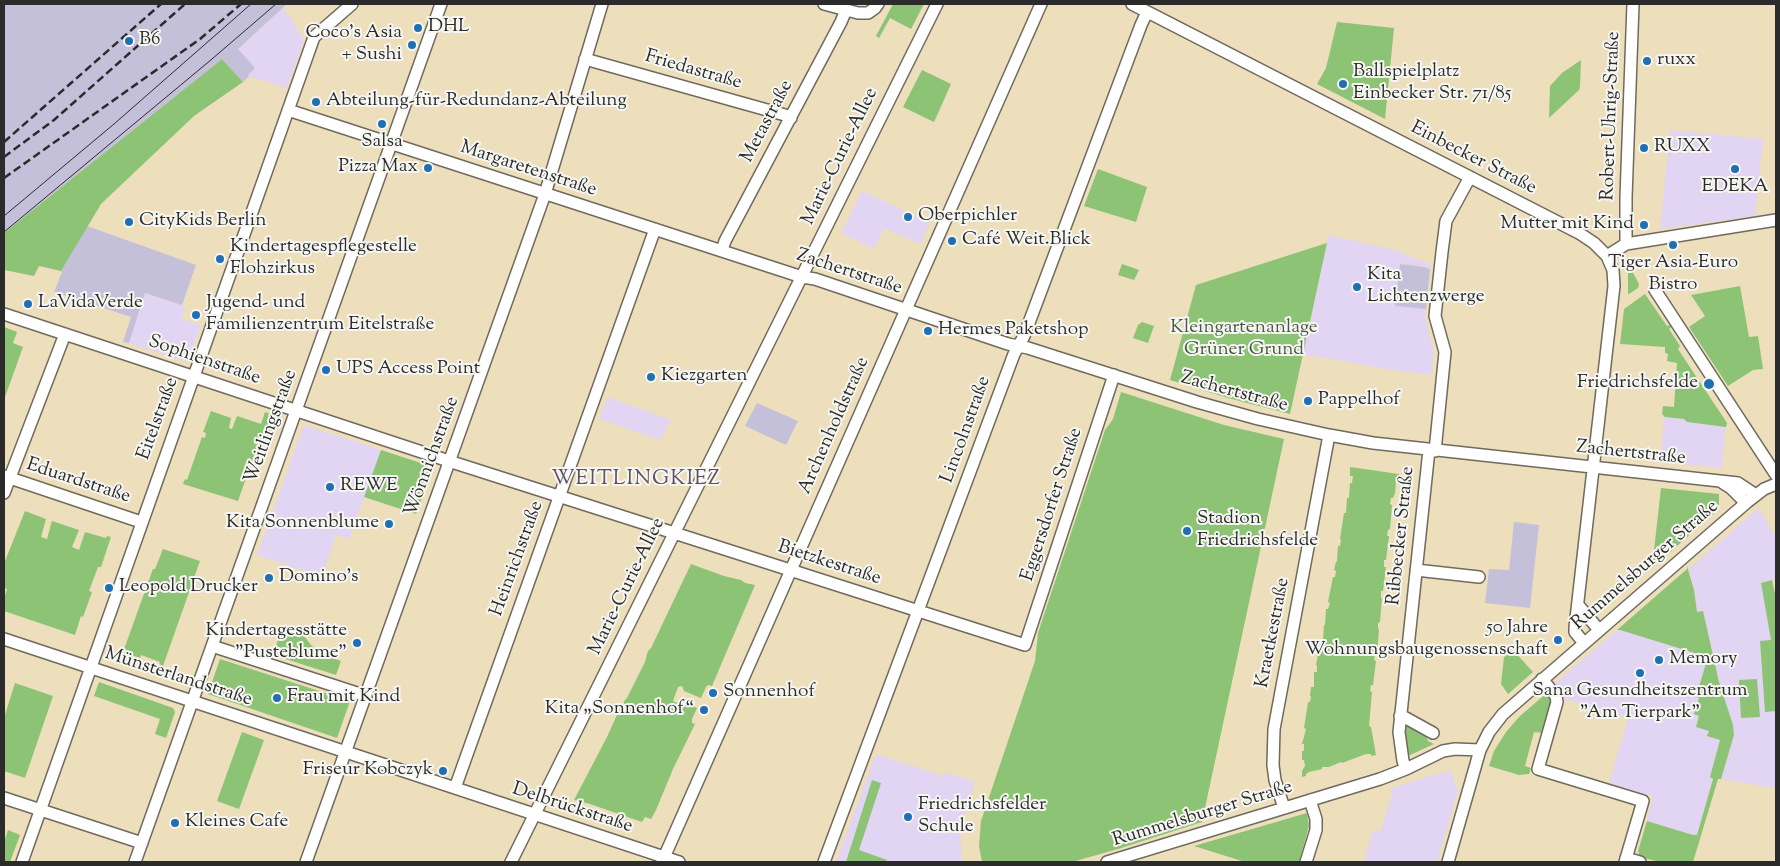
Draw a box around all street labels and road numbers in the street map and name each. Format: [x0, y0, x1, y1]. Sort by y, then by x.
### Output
street label: Robert-Uhrig-Straße [1598, 31, 1626, 201]
street label: Friedastraße [642, 46, 744, 96]
street label: Metastraße [737, 77, 799, 167]
street label: Marie-Curie-Allee [798, 85, 884, 229]
street label: Einbecker Straße [1406, 117, 1540, 201]
street label: Margaretenstraße [457, 137, 599, 203]
street label: Zachertstraße [793, 245, 905, 301]
street label: Sophienstraße [145, 331, 263, 391]
street label: Archenholdstraße [795, 354, 875, 498]
street label: Weitlingstraße [241, 367, 303, 487]
street label: Zachertstraße [1178, 368, 1290, 418]
street label: Lincolnstraße [937, 373, 997, 487]
street label: Eitelstraße [134, 375, 184, 463]
street label: Wönnichstraße [401, 394, 465, 520]
street label: Eggersdorfer Straße [1017, 425, 1089, 585]
street label: Zachertstraße [1575, 437, 1687, 471]
street label: Eduardstraße [23, 454, 133, 510]
street label: Ribbecker Straße [1383, 465, 1421, 607]
street label: Rummelsburger Straße [1568, 496, 1724, 636]
street label: Heinrichstraße [487, 498, 549, 620]
street label: Marie-Curie-Allee [585, 515, 671, 659]
street label: Bietzkestraße [774, 537, 884, 591]
street label: Kraetkestraße [1252, 576, 1296, 690]
street label: Münsterlandstraße [101, 643, 255, 713]
street label: Rummelsburger Straße [1110, 777, 1296, 853]
street label: Delbrückstraße [509, 779, 635, 839]

